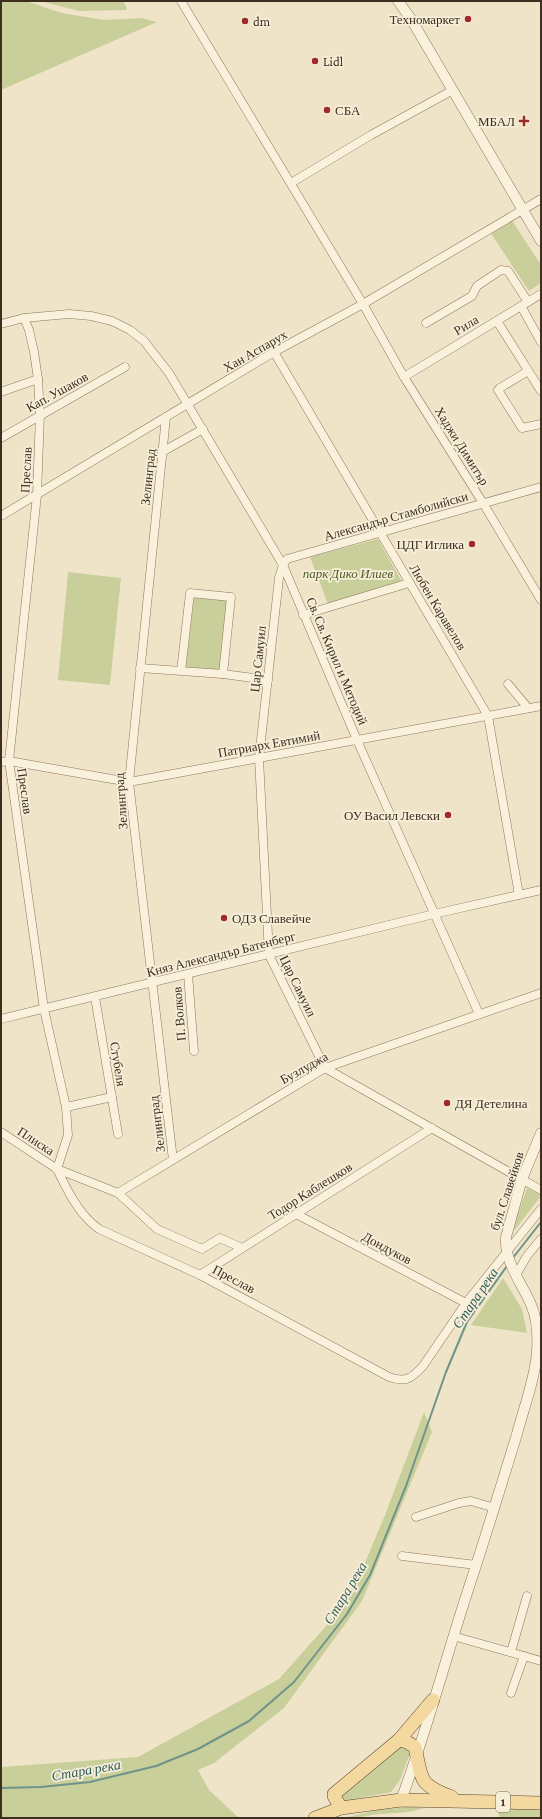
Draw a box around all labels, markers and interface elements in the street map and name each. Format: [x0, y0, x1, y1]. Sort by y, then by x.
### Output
place label: Техномаркет [389, 12, 460, 27]
place label: dm [253, 14, 271, 29]
marker: Техномаркет [463, 14, 473, 24]
marker: dm [240, 16, 250, 26]
place label: Lidl [323, 54, 344, 69]
marker: Lidl [310, 56, 320, 66]
place label: СБА [335, 103, 361, 118]
marker: СБА [322, 105, 332, 115]
place label: МБАЛ [478, 114, 515, 129]
marker: МБАЛ [518, 115, 530, 127]
street label: Рила [451, 312, 481, 338]
street label: Хан Аспарух [220, 326, 290, 375]
street label: Кап. Ушаков [23, 369, 91, 415]
street label: Хаджи Димитър [432, 404, 492, 488]
street label: Преслав [17, 447, 35, 493]
street label: Зелинград [138, 448, 158, 506]
street label: Александър Стамболийски [322, 488, 470, 544]
place label: ЦДГ Иглика [396, 537, 464, 552]
marker: ЦДГ Иглика [467, 539, 477, 549]
street label: Любен Каравелов [406, 561, 470, 653]
park label: парк Дико Илиев [303, 566, 393, 581]
street label: Св. Св. Кирил и Методий [303, 595, 371, 727]
street label: Цар Самуил [247, 625, 269, 693]
street label: Патриарх Евтимий [217, 728, 321, 760]
street label: Преслав [14, 767, 36, 815]
street label: Зелинград [112, 772, 130, 830]
place label: ОУ Васил Левски [344, 808, 440, 823]
marker: ОУ Васил Левски [443, 810, 453, 820]
place label: ОДЗ Славейче [232, 911, 311, 926]
marker: ОДЗ Славейче [219, 913, 229, 923]
street label: Княз Александър Батенберг [145, 928, 297, 980]
street label: Цар Самуил [277, 953, 320, 1020]
street label: П. Волков [169, 986, 189, 1042]
street label: Стубеля [107, 1041, 129, 1087]
street label: Бузлуджа [277, 1049, 331, 1087]
street label: Зелинград [146, 1094, 168, 1153]
place label: ДЯ Детелина [455, 1096, 528, 1111]
marker: ДЯ Детелина [442, 1098, 452, 1108]
street label: Плиска [15, 1124, 57, 1158]
street label: бул. Славейков [487, 1150, 527, 1232]
street label: Тодор Каблешков [265, 1159, 355, 1223]
street label: Дондуков [360, 1229, 414, 1267]
street label: Преслав [210, 1262, 258, 1296]
water label: Стара река [449, 1265, 501, 1331]
water label: Стара река [320, 1559, 370, 1627]
water label: Стара река [50, 1756, 122, 1784]
road number: 1 [496, 1792, 510, 1812]

